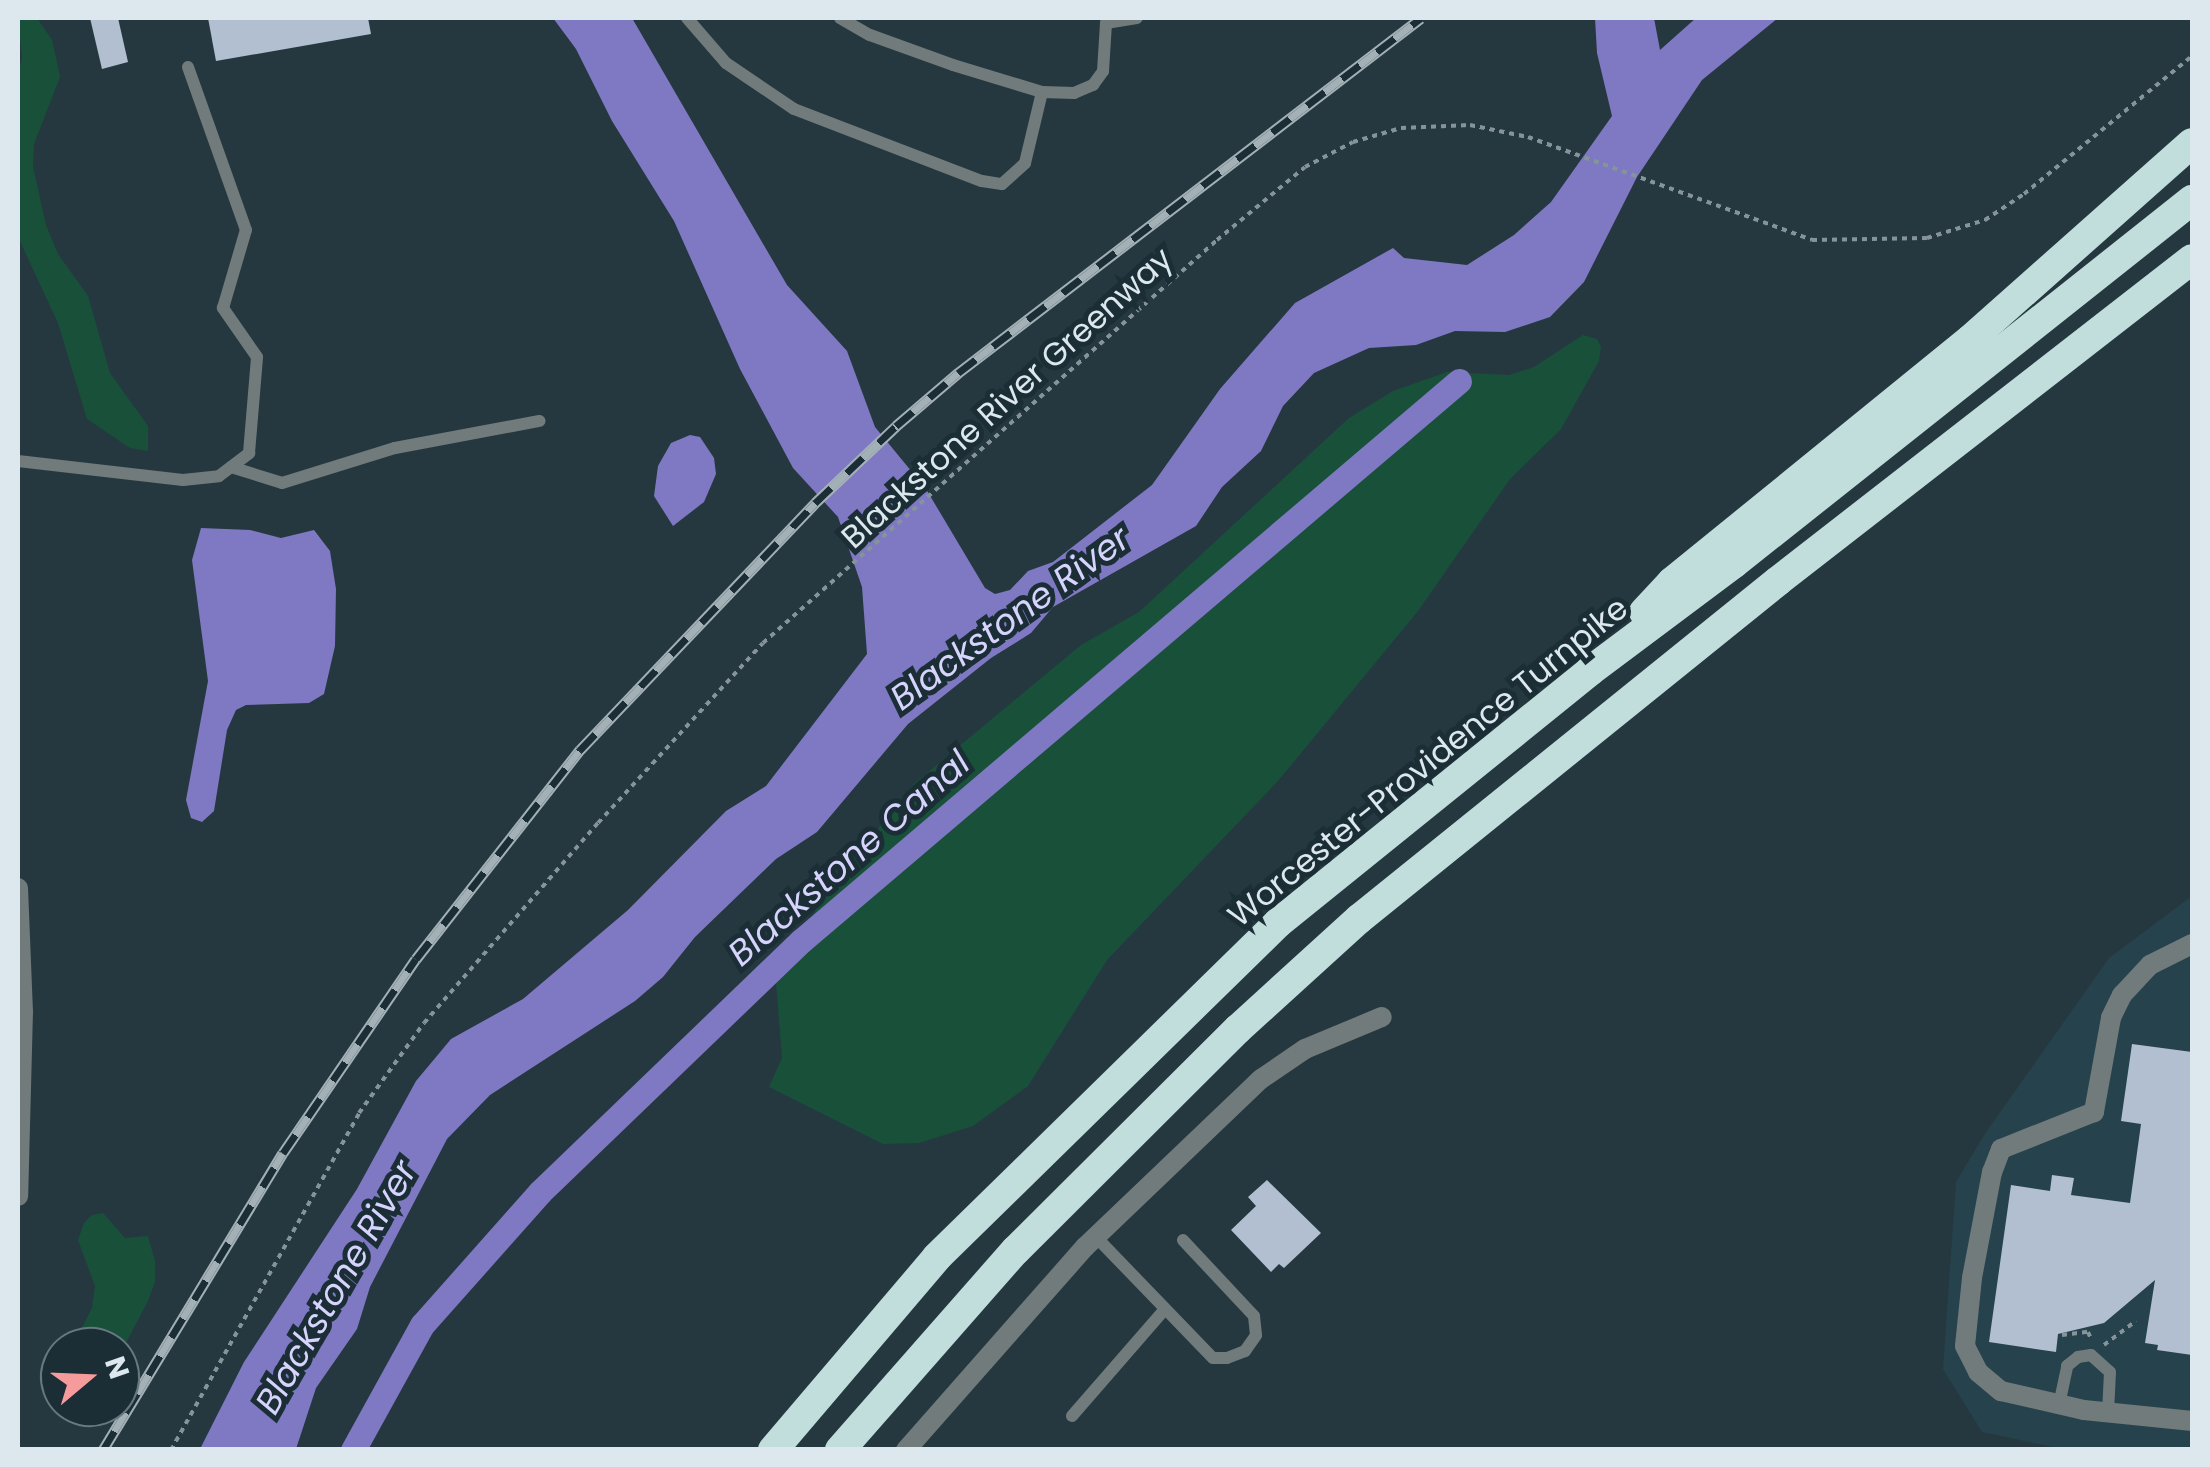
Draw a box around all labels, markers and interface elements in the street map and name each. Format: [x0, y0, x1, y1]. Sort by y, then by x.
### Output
street label: Blackstone River Greenway [834, 239, 1180, 557]
water label: Blackstone River [882, 517, 1138, 719]
street label: Worcester-Providence Turnpike [1220, 589, 1636, 935]
water label: Blackstone Canal [720, 742, 978, 974]
water label: Blackstone River [247, 1153, 425, 1421]
north arrow [40, 1327, 140, 1427]
text: N [95, 1351, 139, 1384]

